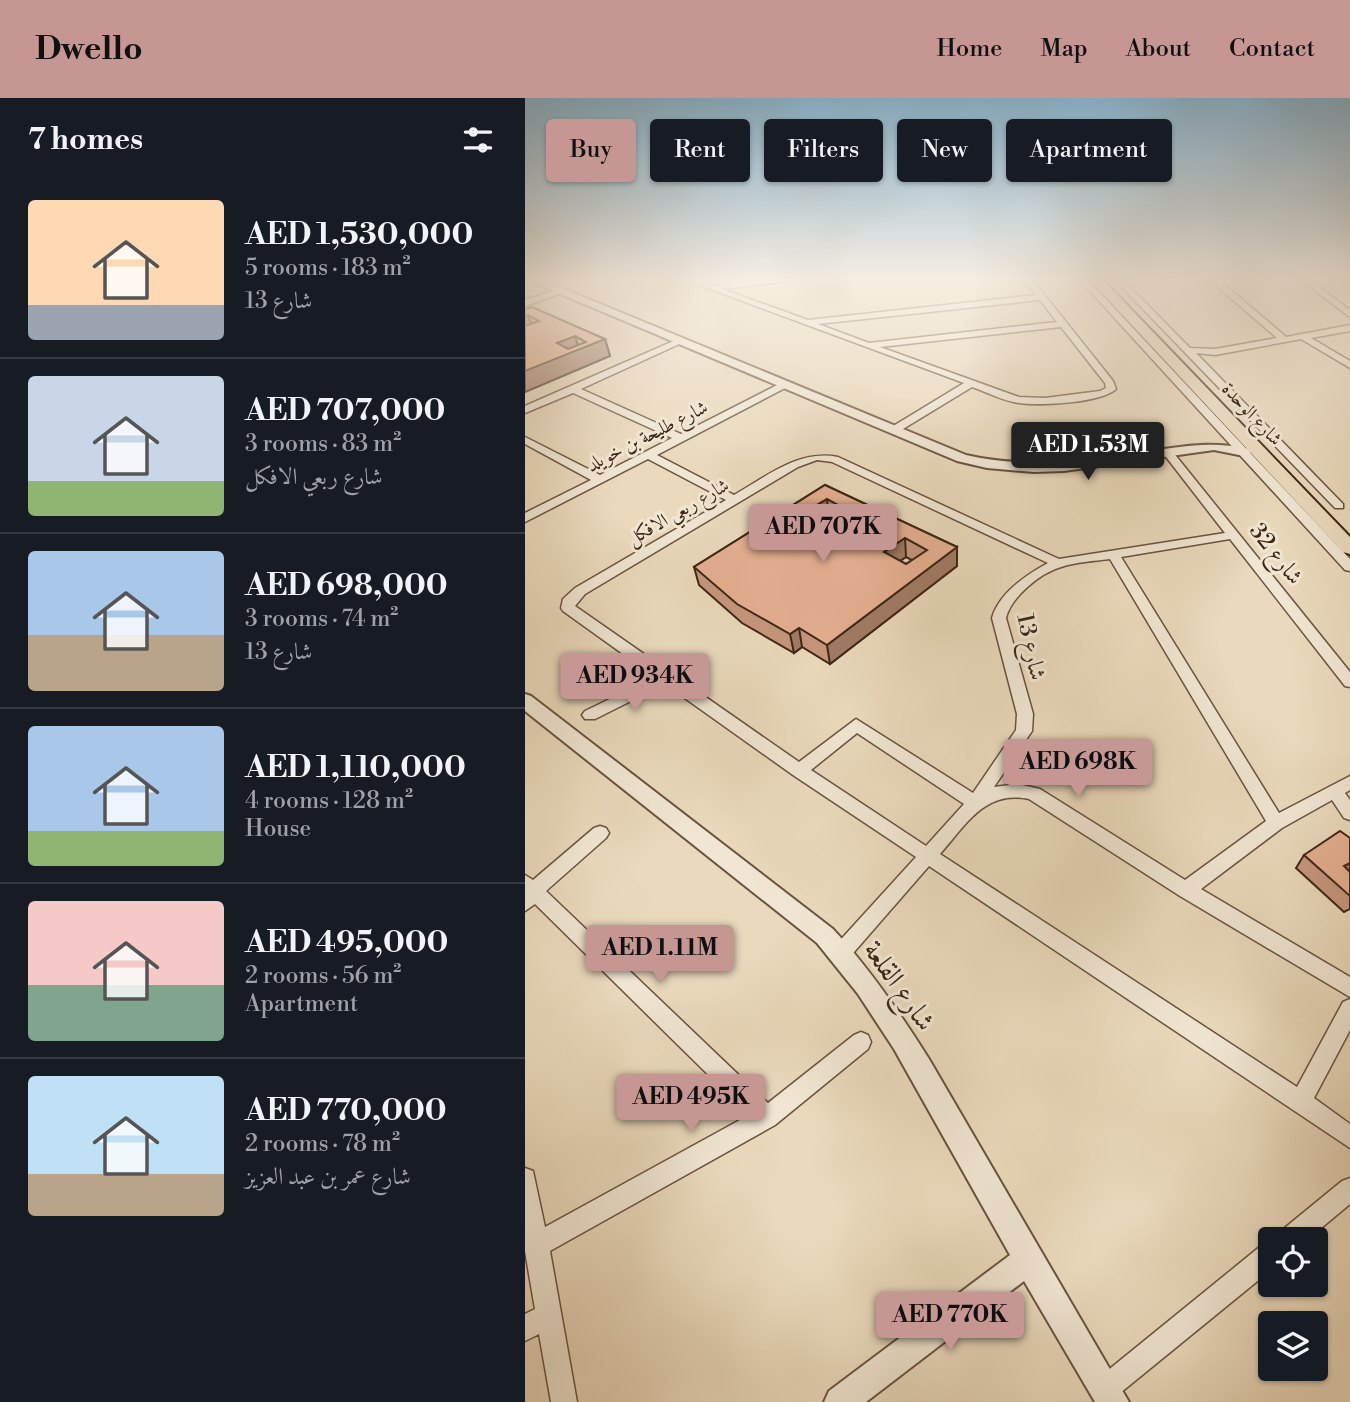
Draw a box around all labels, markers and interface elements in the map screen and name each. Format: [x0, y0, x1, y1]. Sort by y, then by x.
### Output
text: Dwello [35, 29, 143, 70]
text: Home [937, 34, 1002, 64]
text: Map [1040, 34, 1088, 64]
text: About [1126, 34, 1191, 64]
text: Contact [1229, 34, 1315, 64]
chip: Buy [546, 119, 636, 182]
chip: Rent [650, 119, 750, 182]
chip: Filters [764, 119, 883, 182]
chip: New [897, 119, 992, 182]
chip: Apartment [1006, 119, 1172, 182]
text: 7 homes [28, 121, 143, 159]
icon: filters [459, 121, 497, 159]
text: AED 1,530,000 [245, 216, 473, 254]
icon: home [84, 228, 168, 312]
text: 5 rooms · 183 m² [245, 254, 411, 282]
text: شارع 13 [245, 287, 312, 315]
street label: شارع الوحدة [1214, 377, 1288, 453]
text: AED 707,000 [245, 392, 445, 430]
street label: شارع طليحة بن خويلد [582, 395, 713, 480]
icon: home [84, 404, 168, 488]
pin: AED 1.53M [1008, 422, 1168, 482]
text: 3 rooms · 83 m² [245, 430, 401, 458]
text: AED 1.53M [1027, 431, 1149, 459]
text: شارع ربعي الافكل [245, 463, 383, 491]
street label: شارع ربعي الافكل [623, 473, 736, 555]
pin: AED 707K [751, 504, 895, 564]
text: AED 707K [765, 513, 881, 541]
street label: شارع 32 [1239, 518, 1309, 593]
text: AED 698,000 [245, 567, 448, 605]
icon: home [84, 579, 168, 663]
text: 3 rooms · 74 m² [245, 605, 398, 633]
street label: شارع 13 [1005, 611, 1052, 684]
text: شارع 13 [245, 638, 312, 666]
pin: AED 934K [563, 654, 707, 713]
text: AED 934K [576, 662, 694, 690]
pin: AED 698K [1006, 740, 1150, 799]
text: AED 698K [1020, 748, 1136, 776]
text: AED 1,110,000 [245, 749, 466, 787]
icon: home [84, 754, 168, 838]
text: 4 rooms · 128 m² [245, 787, 413, 815]
text: House [245, 815, 311, 843]
text: AED 495,000 [245, 924, 448, 962]
pin: AED 1.11M [580, 926, 740, 985]
icon: home [84, 929, 168, 1013]
text: AED 1.11M [602, 934, 718, 962]
street label: شارع القلعة [851, 934, 943, 1041]
text: 2 rooms · 56 m² [245, 962, 401, 990]
text: Apartment [245, 990, 358, 1018]
pin: AED 495K [619, 1074, 763, 1134]
text: AED 495K [632, 1083, 750, 1111]
text: AED 770,000 [245, 1092, 447, 1130]
icon: home [84, 1104, 168, 1188]
text: 2 rooms · 78 m² [245, 1130, 400, 1158]
text: شارع عمر بن عبد العزيز [245, 1163, 411, 1191]
map controls [1258, 1227, 1328, 1381]
button: locate [1258, 1227, 1328, 1297]
pin: AED 770K [878, 1292, 1022, 1352]
text: AED 770K [892, 1301, 1008, 1329]
button: layers [1258, 1311, 1328, 1381]

